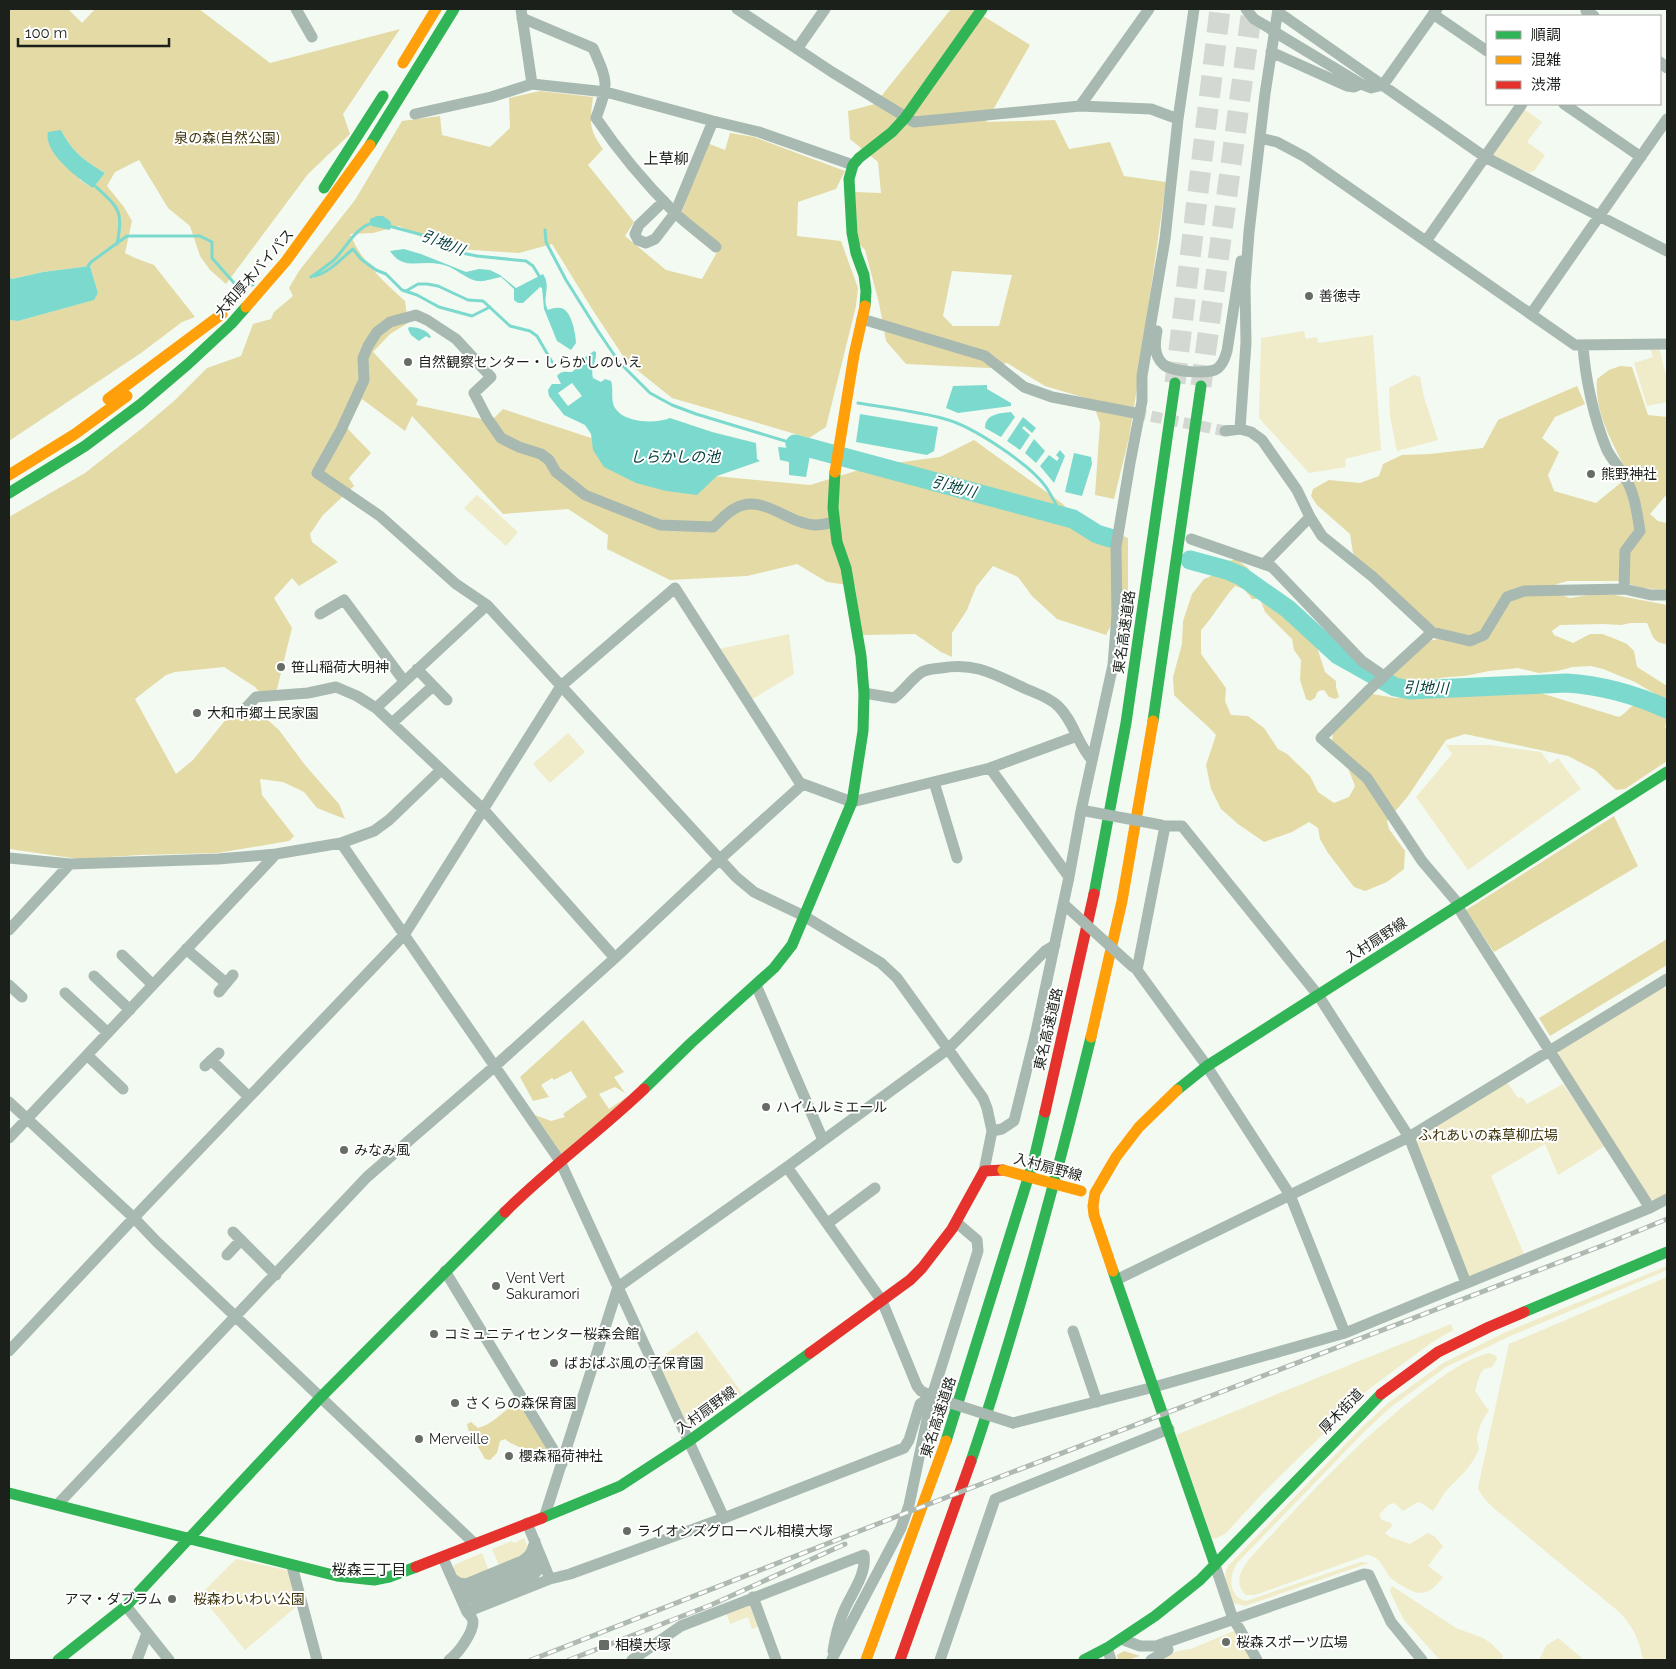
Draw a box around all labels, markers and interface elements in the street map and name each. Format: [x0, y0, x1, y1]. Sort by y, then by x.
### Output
scale bar [18, 15, 169, 47]
legend [1486, 15, 1661, 105]
text: 100 m [25, 24, 67, 42]
text: 順調 [1531, 26, 1561, 44]
text: 混雑 [1531, 51, 1561, 69]
text: 渋滞 [1531, 76, 1561, 94]
park label: 泉の森(自然公園) [174, 130, 280, 146]
district label: 上草柳 [643, 150, 689, 168]
street label: 大和厚木バイパス [211, 226, 297, 320]
water label: 引地川 [419, 227, 469, 260]
place label: 善徳寺 [1319, 288, 1361, 304]
marker: 善徳寺 [1303, 290, 1315, 302]
place label: 自然観察センター・しらかしのいえ [418, 354, 642, 370]
marker: 自然観察センター・しらかしのいえ [402, 356, 414, 368]
water label: しらかしの池 [630, 448, 722, 466]
place label: 熊野神社 [1601, 466, 1657, 482]
marker: 熊野神社 [1585, 468, 1597, 480]
water label: 引地川 [930, 472, 980, 502]
street label: 東名高速道路 [1110, 589, 1138, 675]
place label: 笹山稲荷大明神 [291, 659, 389, 675]
marker: 笹山稲荷大明神 [275, 661, 287, 673]
water label: 引地川 [1403, 679, 1451, 697]
place label: 大和市郷土民家園 [207, 705, 319, 721]
marker: 大和市郷土民家園 [191, 707, 203, 719]
street label: 入村扇野線 [1342, 914, 1410, 966]
street label: 東名高速道路 [1031, 986, 1065, 1072]
place label: ハイムルミエール [776, 1099, 887, 1115]
marker: ハイムルミエール [760, 1101, 772, 1113]
park label: ふれあいの森草柳広場 [1418, 1127, 1558, 1143]
place label: みなみ風 [354, 1142, 410, 1158]
marker: みなみ風 [338, 1144, 350, 1156]
street label: 入村扇野線 [1012, 1150, 1084, 1184]
place label: Vent Vert Sakuramori [506, 1270, 580, 1302]
marker: Vent Vert Sakuramori [490, 1280, 502, 1292]
place label: コミュニティセンター桜森会館 [444, 1326, 639, 1342]
marker: コミュニティセンター桜森会館 [428, 1328, 440, 1340]
place label: ばおばぶ風の子保育園 [564, 1355, 704, 1371]
marker: ばおばぶ風の子保育園 [548, 1357, 560, 1369]
street label: 東名高速道路 [917, 1375, 959, 1459]
street label: 入村扇野線 [673, 1383, 739, 1437]
street label: 厚木街道 [1316, 1385, 1366, 1437]
place label: さくらの森保育園 [465, 1395, 577, 1411]
marker: さくらの森保育園 [449, 1397, 461, 1409]
place label: Merveille [429, 1431, 489, 1447]
marker: Merveille [413, 1433, 425, 1445]
place label: 櫻森稲荷神社 [519, 1448, 603, 1464]
marker: 櫻森稲荷神社 [503, 1450, 515, 1462]
place label: ライオンズグローベル相模大塚 [637, 1523, 833, 1539]
marker: ライオンズグローベル相模大塚 [621, 1525, 633, 1537]
district label: 桜森三丁目 [331, 1561, 407, 1579]
place label: アマ・ダブラム [64, 1591, 162, 1607]
park label: 桜森わいわい公園 [193, 1591, 305, 1607]
marker: アマ・ダブラム [166, 1593, 178, 1605]
place label: 桜森スポーツ広場 [1236, 1634, 1348, 1650]
marker: 桜森スポーツ広場 [1220, 1636, 1232, 1648]
place label: 相模大塚 [615, 1637, 671, 1653]
marker: 相模大塚 [597, 1638, 611, 1652]

